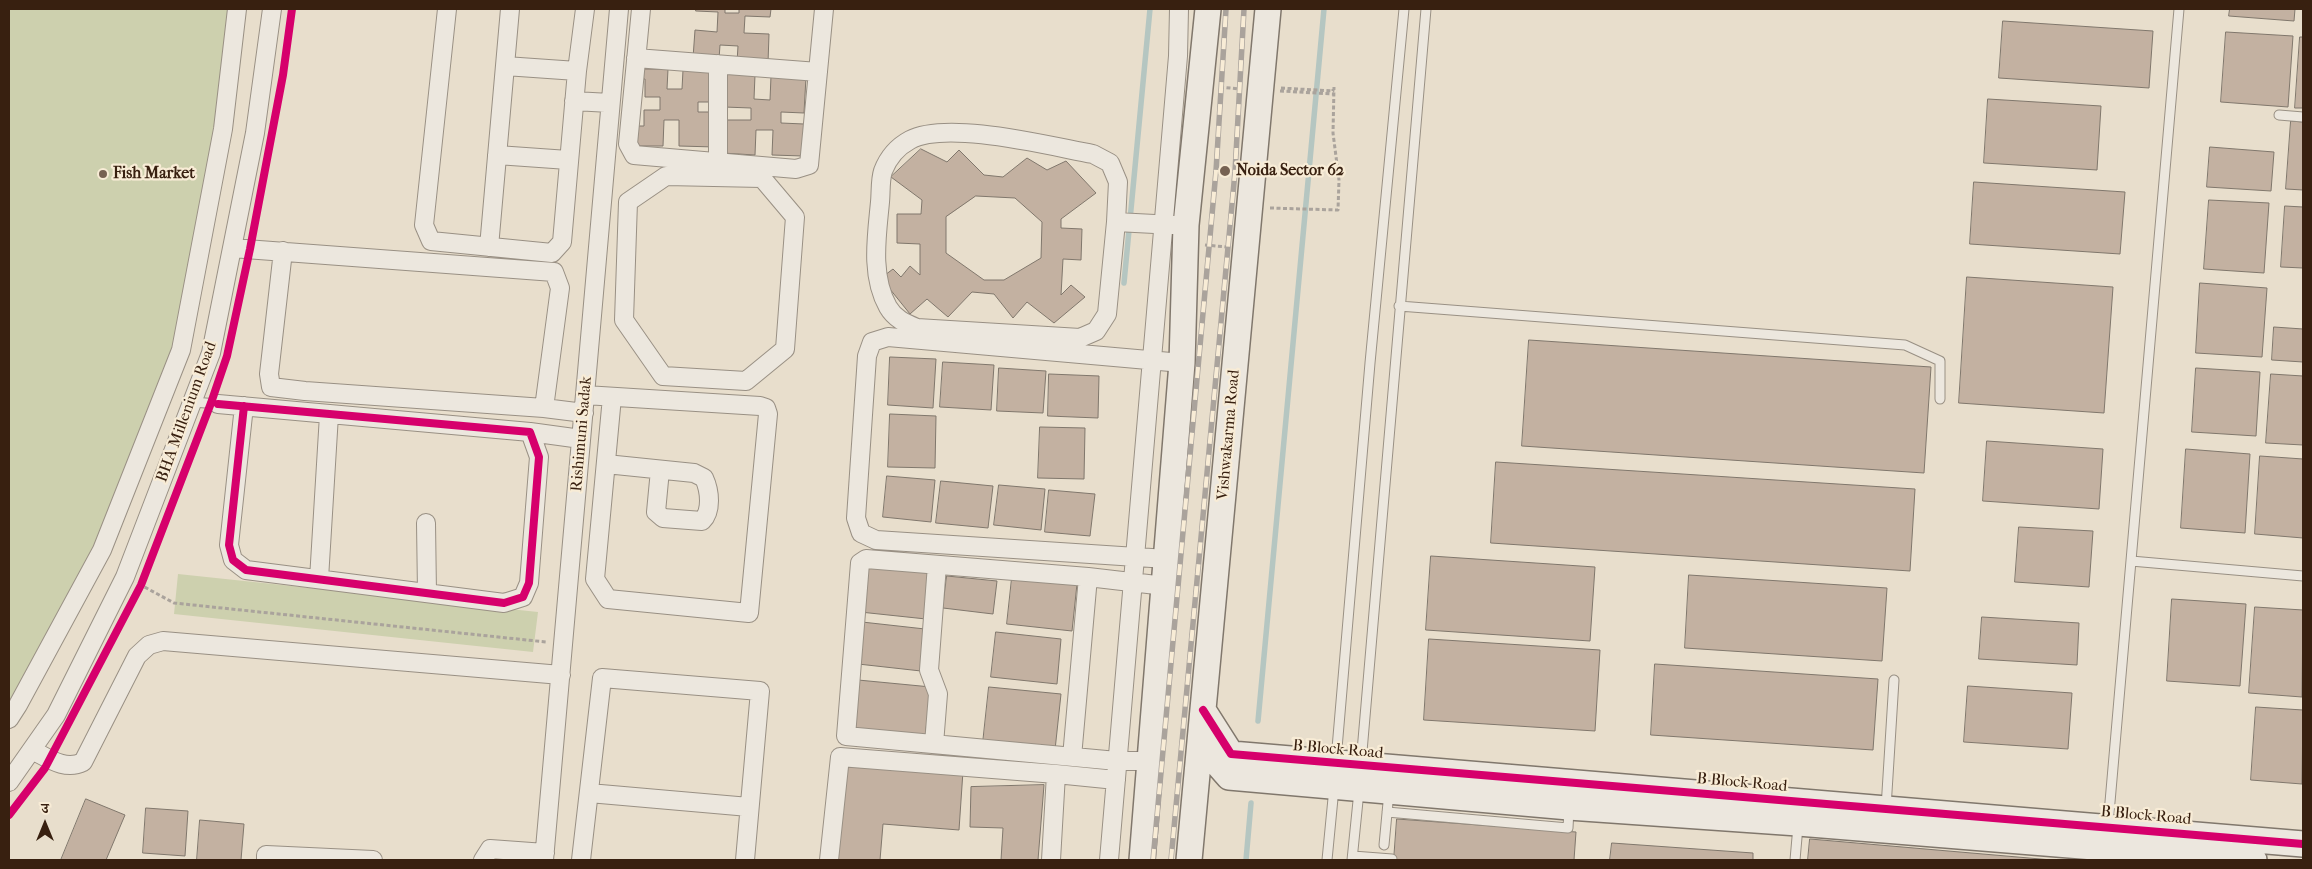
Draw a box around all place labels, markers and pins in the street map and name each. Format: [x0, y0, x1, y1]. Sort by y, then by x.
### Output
place label: Noida Sector 62 [1236, 161, 1344, 181]
place label: Fish Market [113, 164, 195, 184]
marker: Noida Sector 62 [1218, 164, 1232, 178]
marker: Fish Market [97, 168, 109, 180]

